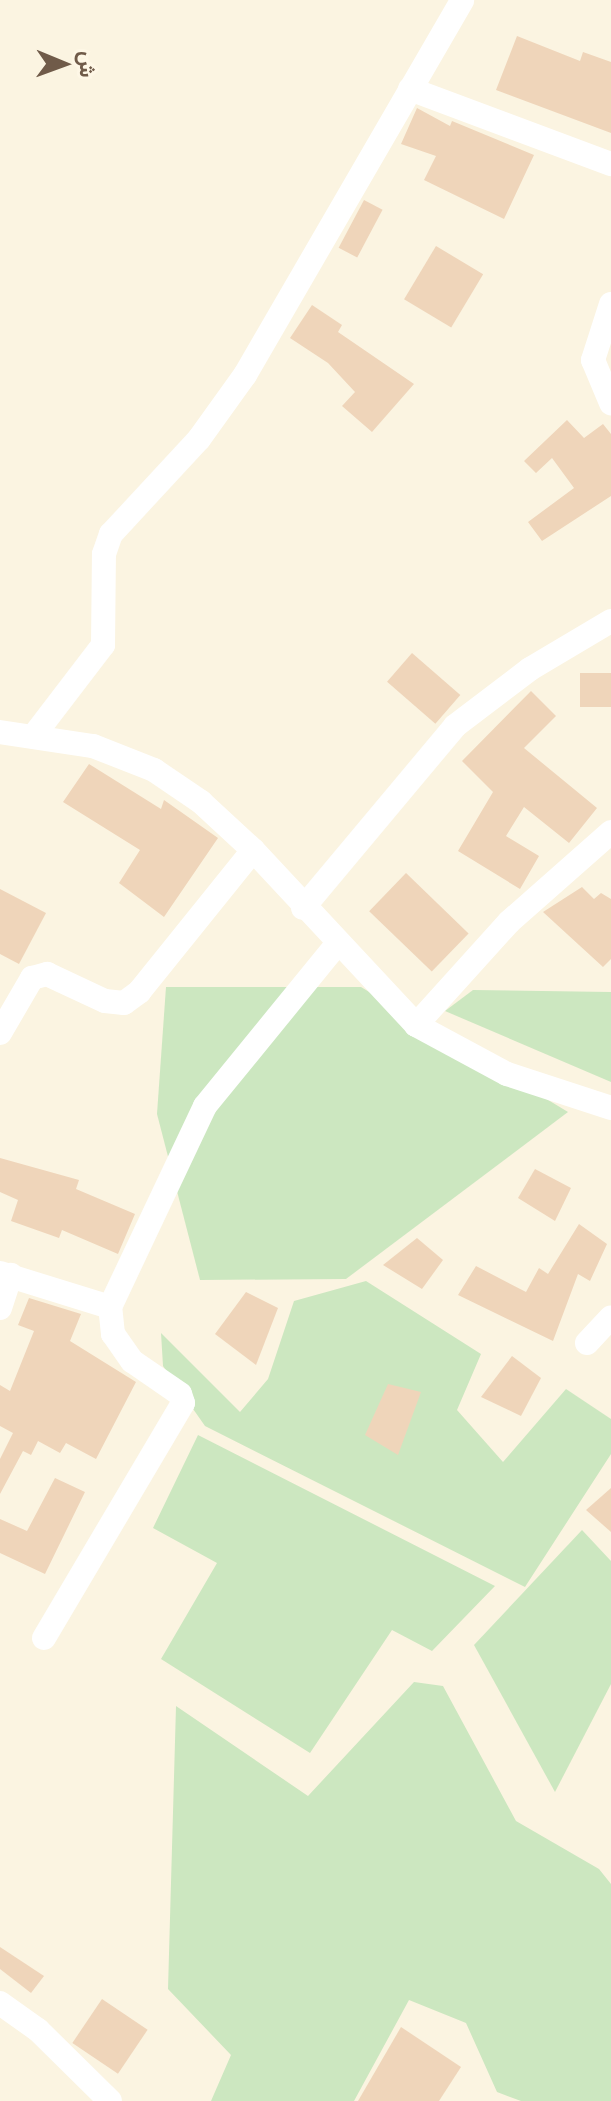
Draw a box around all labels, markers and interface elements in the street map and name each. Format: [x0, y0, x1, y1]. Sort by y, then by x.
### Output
north arrow [24, 24, 104, 104]
text: ش [75, 51, 101, 78]

